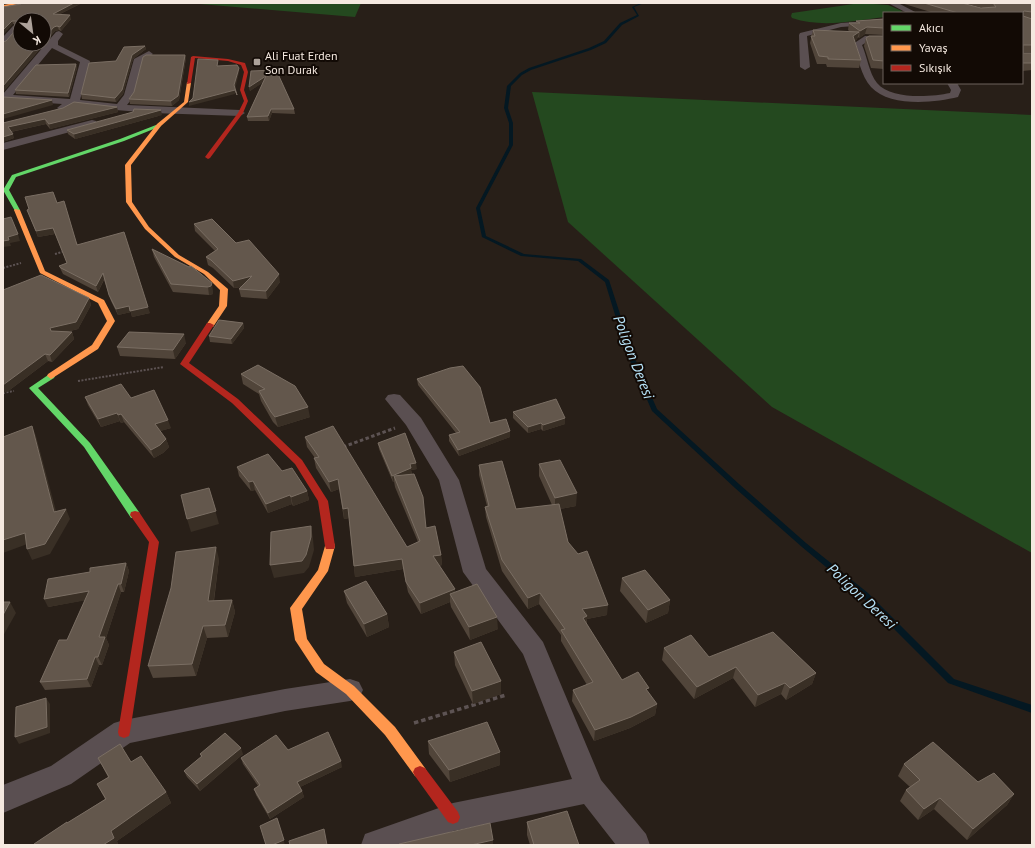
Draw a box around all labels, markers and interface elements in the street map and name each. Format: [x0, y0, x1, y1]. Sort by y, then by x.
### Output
north arrow [12, 12, 52, 52]
legend [883, 12, 1023, 84]
text: Akıcı [919, 20, 944, 35]
text: K [30, 33, 43, 49]
text: Yavaş [919, 40, 948, 55]
place label: Ali Fuat Erden Son Durak [265, 48, 337, 77]
marker: Ali Fuat Erden Son Durak [252, 57, 262, 67]
text: Sıkışık [919, 60, 952, 75]
water label: Poligon Deresi [609, 312, 659, 403]
water label: Poligon Deresi [823, 559, 902, 634]

